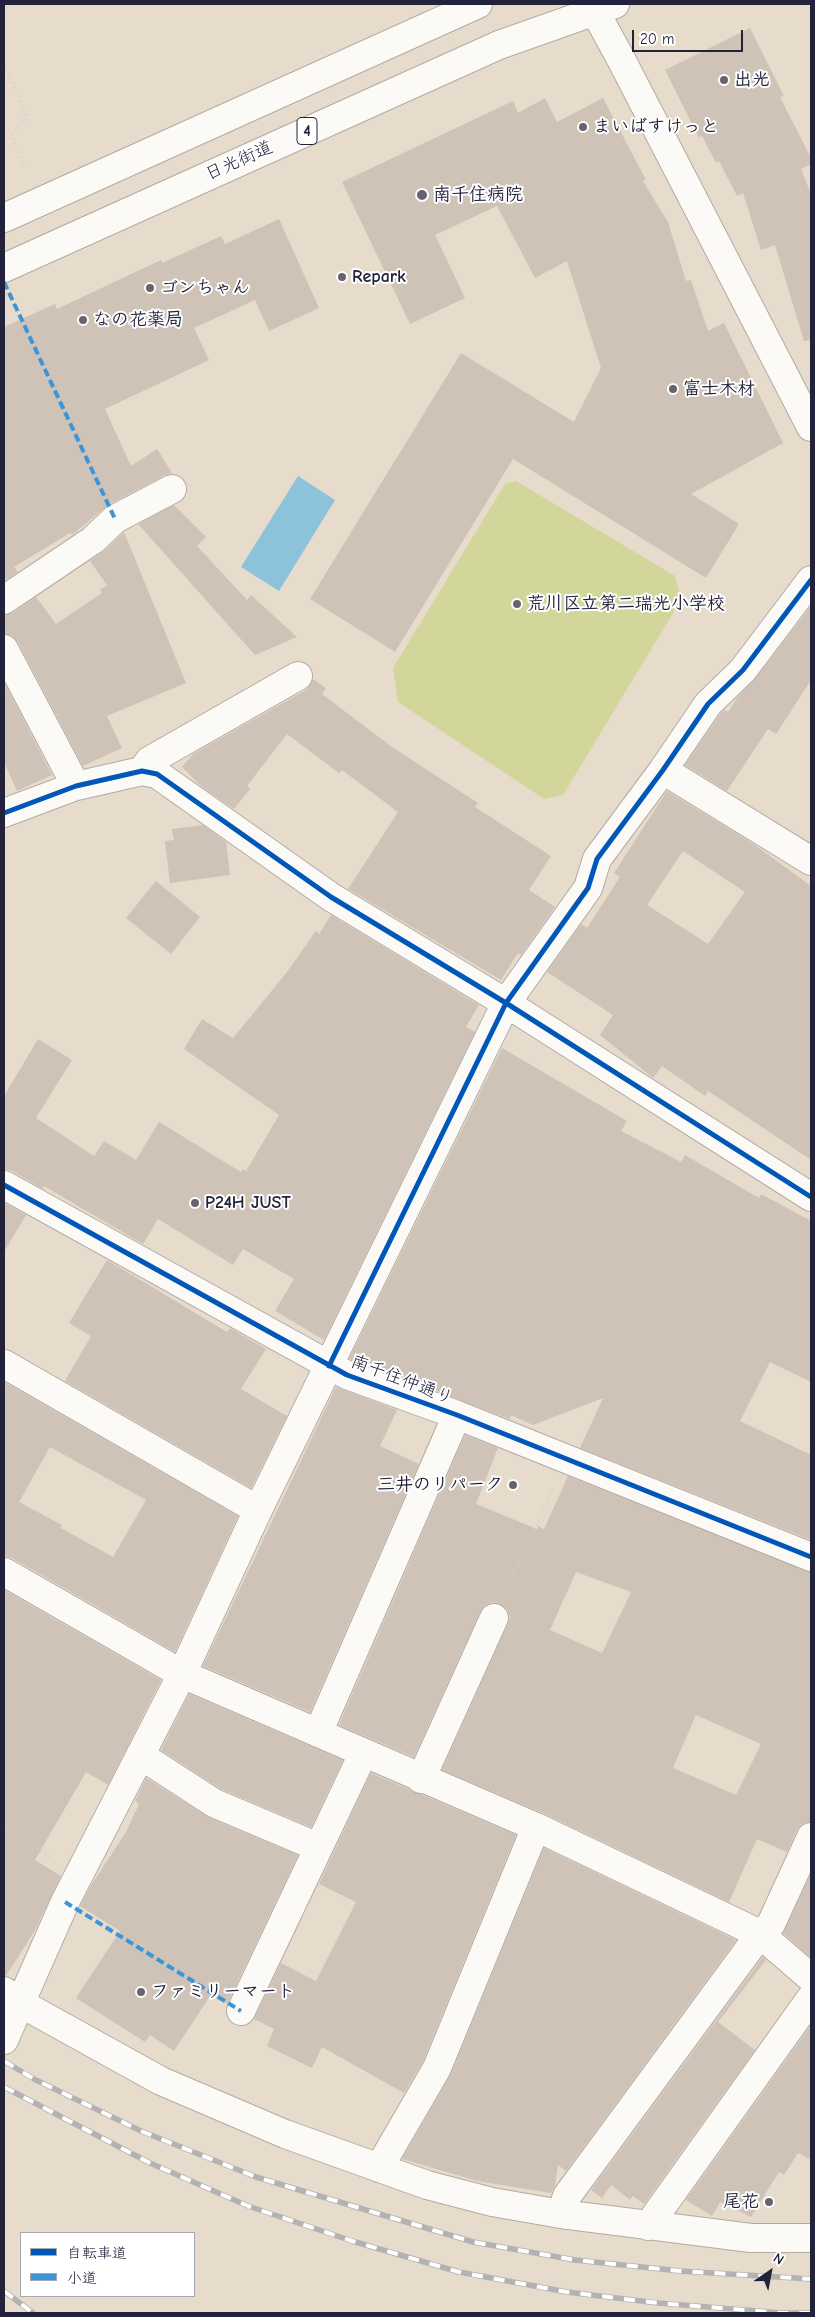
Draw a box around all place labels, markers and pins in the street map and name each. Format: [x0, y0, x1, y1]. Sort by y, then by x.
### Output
place label: 出光 [734, 69, 770, 91]
marker: 出光 [718, 74, 730, 86]
place label: まいばすけっと [593, 116, 719, 138]
marker: まいばすけっと [577, 121, 589, 133]
place label: 南千住病院 [433, 184, 523, 206]
marker: 南千住病院 [415, 188, 429, 202]
place label: Repark [352, 266, 406, 288]
marker: Repark [336, 271, 348, 283]
place label: ゴンちゃん [160, 277, 250, 299]
marker: ゴンちゃん [144, 282, 156, 294]
place label: なの花薬局 [93, 309, 183, 331]
marker: なの花薬局 [77, 314, 89, 326]
place label: 富士木材 [683, 378, 755, 400]
marker: 富士木材 [667, 383, 679, 395]
place label: 荒川区立第二瑞光小学校 [527, 593, 725, 615]
marker: 荒川区立第二瑞光小学校 [511, 598, 523, 610]
place label: P24H JUST [205, 1192, 291, 1214]
marker: P24H JUST [189, 1197, 201, 1209]
place label: 三井のリパーク [377, 1474, 503, 1496]
marker: 三井のリパーク [507, 1479, 519, 1491]
place label: ファミリーマート [151, 1981, 295, 2003]
marker: ファミリーマート [135, 1986, 147, 1998]
place label: 尾花 [723, 2191, 759, 2213]
marker: 尾花 [763, 2196, 775, 2208]

